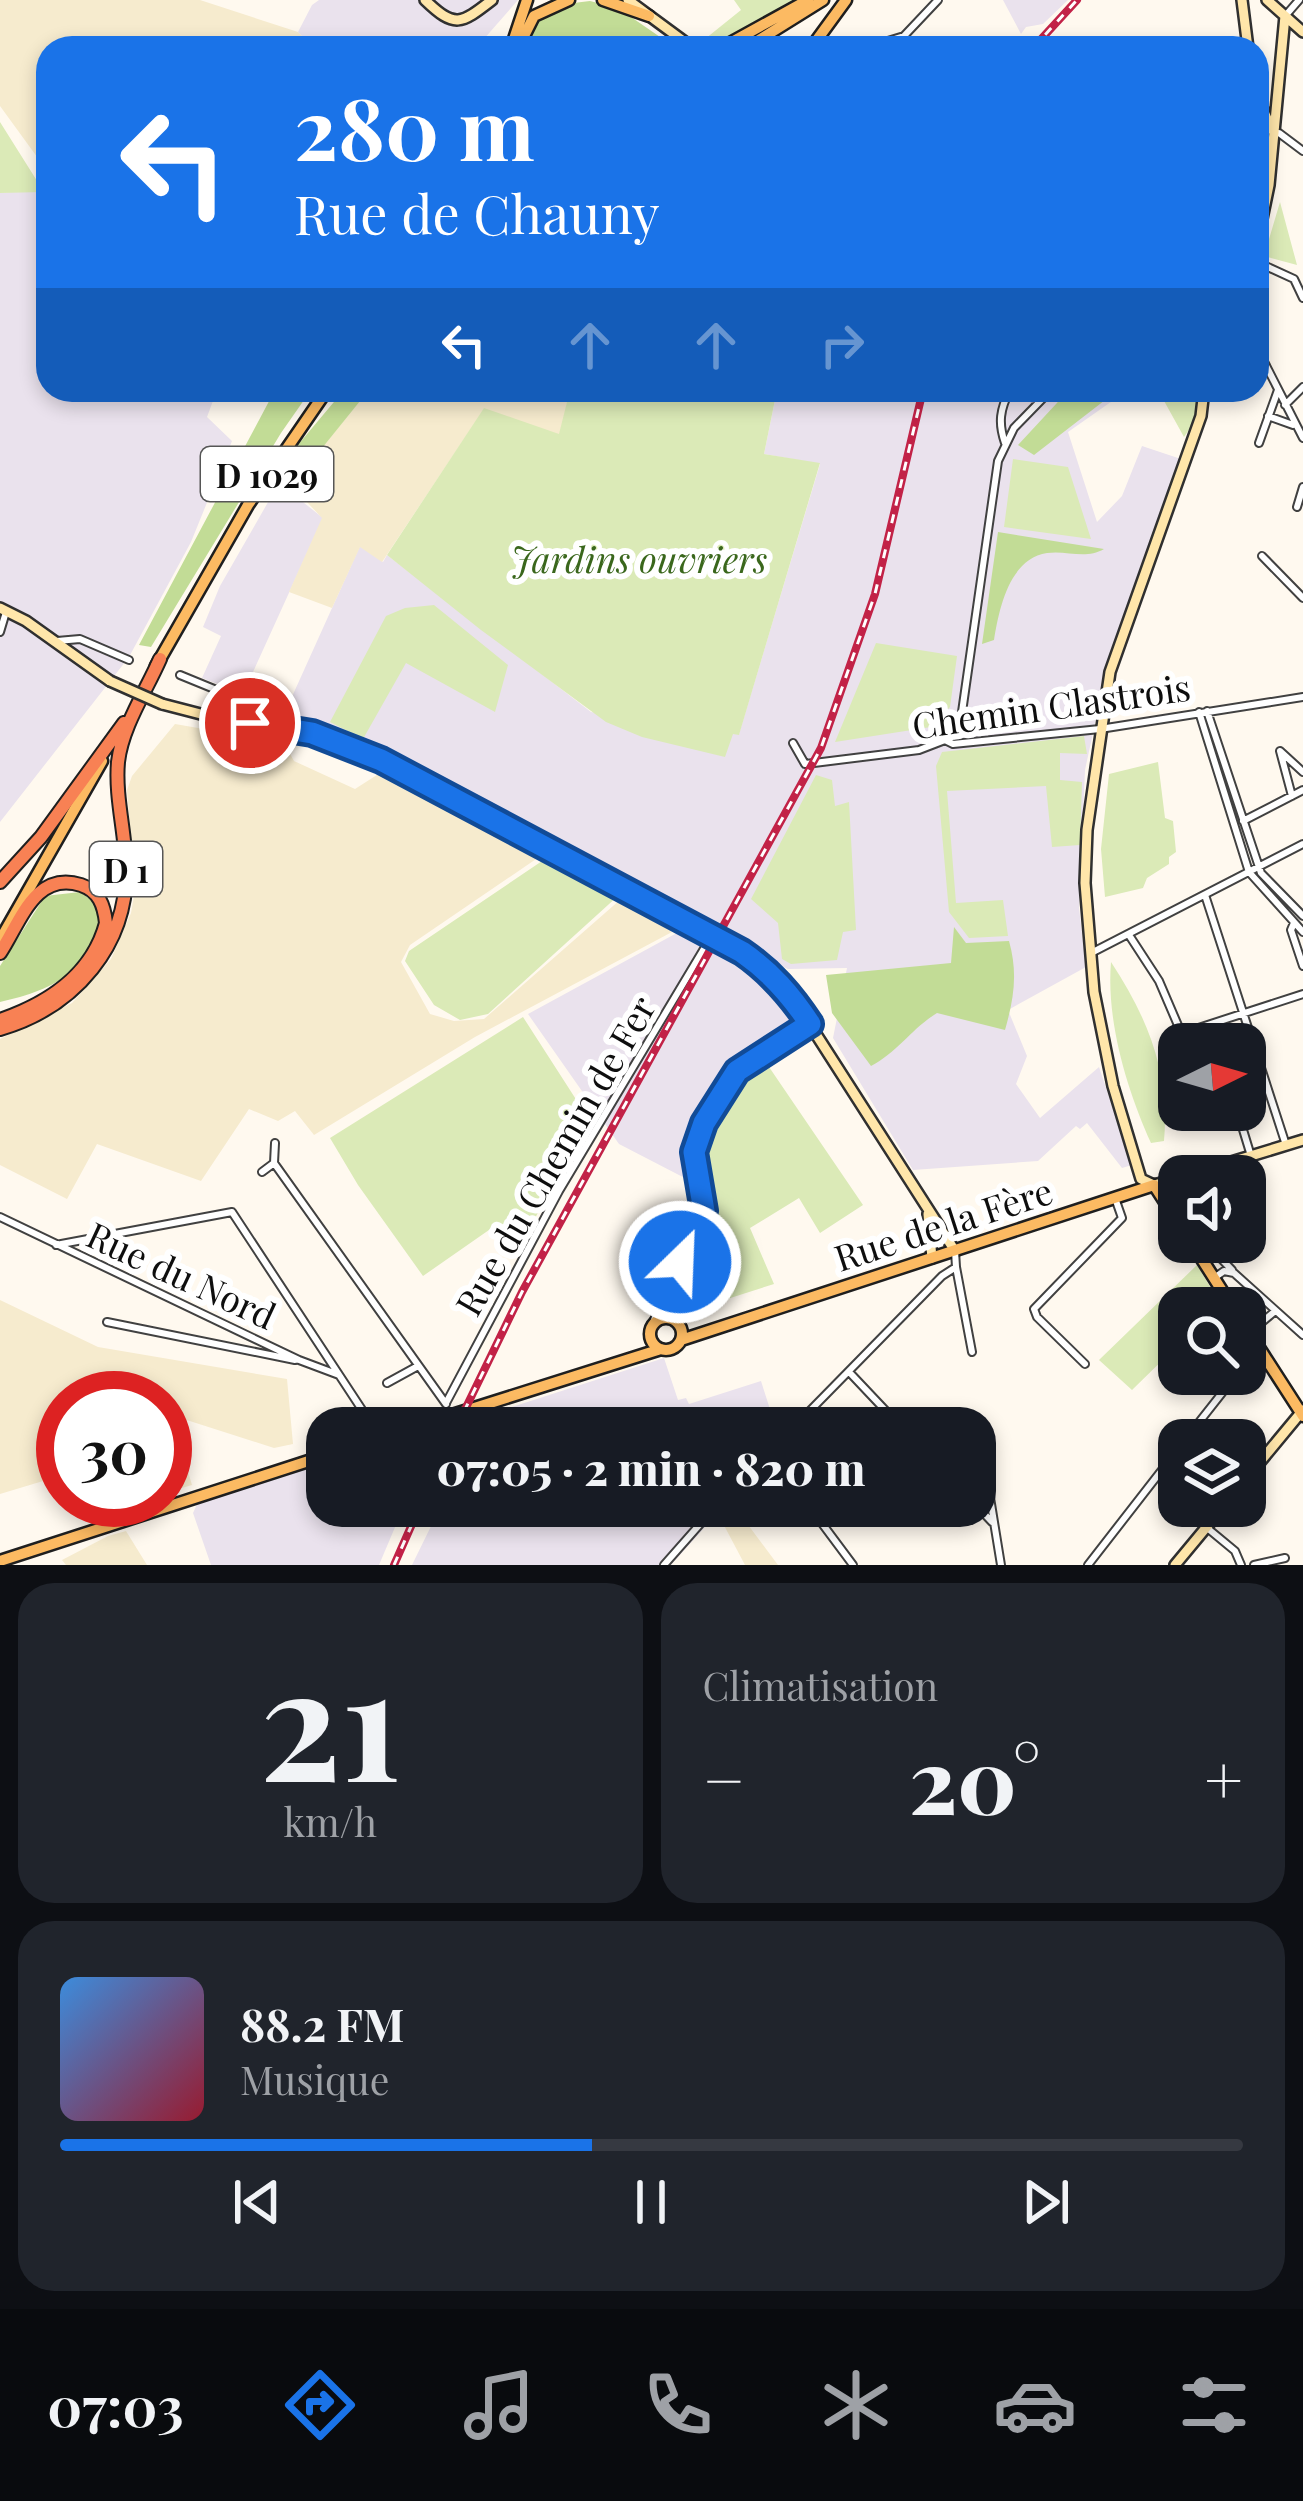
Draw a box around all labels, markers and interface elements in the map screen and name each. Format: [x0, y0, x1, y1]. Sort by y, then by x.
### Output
text: 280 m [294, 70, 535, 182]
icon: left [96, 84, 252, 240]
text: Rue de Chauny [294, 177, 659, 249]
icon: left [431, 312, 497, 378]
icon: ahead [557, 312, 623, 378]
icon: ahead [683, 312, 749, 378]
icon: right [809, 312, 875, 378]
road number: D 1029 [201, 447, 333, 501]
park label: Jardins ouvriers [511, 534, 768, 582]
street label: Chemin Clastrois [909, 662, 1193, 748]
pin [199, 672, 301, 774]
icon: arrive [217, 690, 283, 756]
road number: D 1 [90, 842, 162, 896]
street label: Rue du Chemin de Fer [443, 987, 665, 1323]
north arrow [1158, 1023, 1266, 1131]
map controls [1158, 1023, 1266, 1527]
button: sound [1158, 1155, 1266, 1263]
street label: Rue de la Fère [828, 1165, 1058, 1281]
position arrow [617, 1199, 743, 1325]
street label: Rue du Nord [80, 1209, 284, 1339]
button: search [1158, 1287, 1266, 1395]
speed limit sign: 30 [36, 1371, 192, 1527]
button: layers [1158, 1419, 1266, 1527]
text: 07:05 · 2 min · 820 m [437, 1437, 865, 1497]
text: 21 [260, 1613, 401, 1821]
text: Climatisation [703, 1659, 938, 1711]
text: 20° [909, 1718, 1040, 1838]
text: − [703, 1734, 745, 1822]
text: + [1204, 1734, 1243, 1822]
text: km/h [283, 1795, 377, 1847]
text: 88.2 FM [240, 1993, 405, 2053]
text: Musique [240, 2053, 389, 2105]
icon: previous [224, 2169, 290, 2235]
icon: pause [618, 2169, 684, 2235]
icon: next [1013, 2169, 1079, 2235]
icon: directions [278, 2363, 362, 2447]
icon: music [457, 2363, 541, 2447]
icon: phone [636, 2363, 720, 2447]
icon: climate [814, 2363, 898, 2447]
icon: car [993, 2363, 1077, 2447]
icon: filters [1172, 2363, 1256, 2447]
text: 07:03 [47, 2369, 184, 2441]

